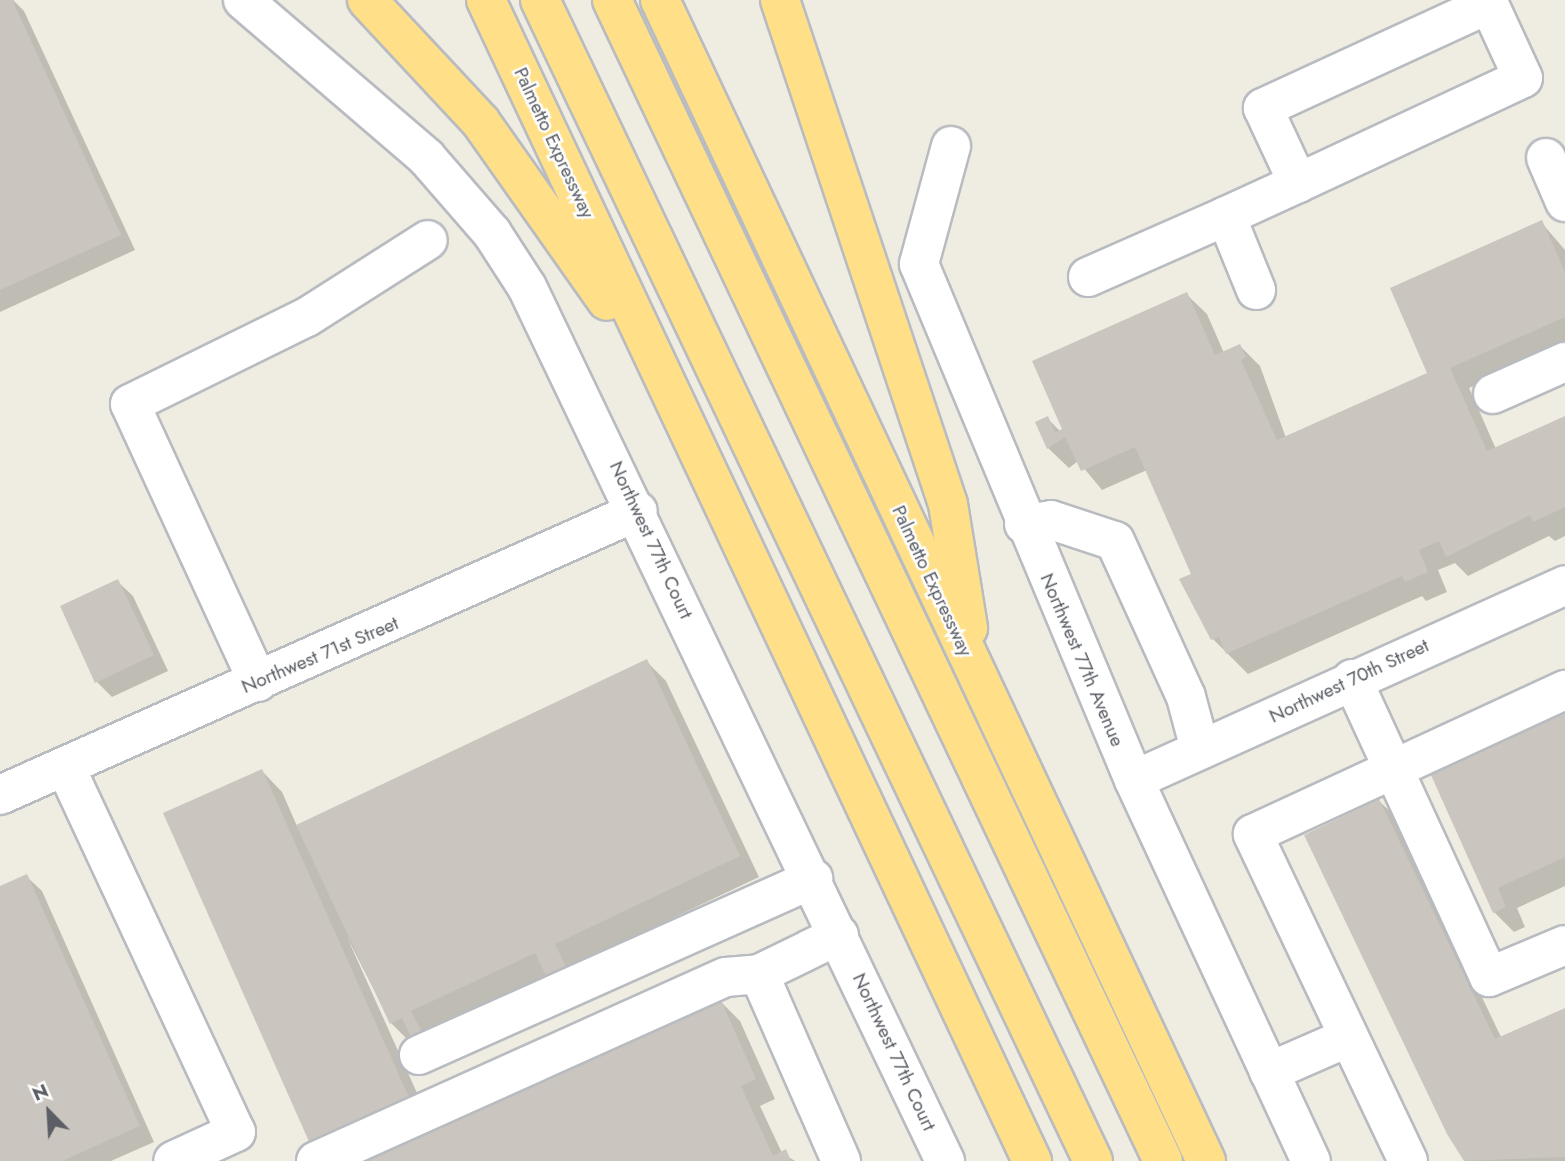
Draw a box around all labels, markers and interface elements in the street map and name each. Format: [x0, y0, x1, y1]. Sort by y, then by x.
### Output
street label: Palmetto Expressway [509, 64, 599, 222]
street label: Northwest 77th Court [605, 458, 697, 622]
street label: Palmetto Expressway [887, 502, 977, 660]
street label: Northwest 77th Avenue [1035, 570, 1129, 750]
street label: Northwest 71st Street [238, 612, 402, 698]
street label: Northwest 70th Street [1266, 634, 1432, 728]
street label: Northwest 77th Court [848, 970, 940, 1134]
north arrow [14, 1077, 84, 1147]
text: N [28, 1077, 53, 1108]

